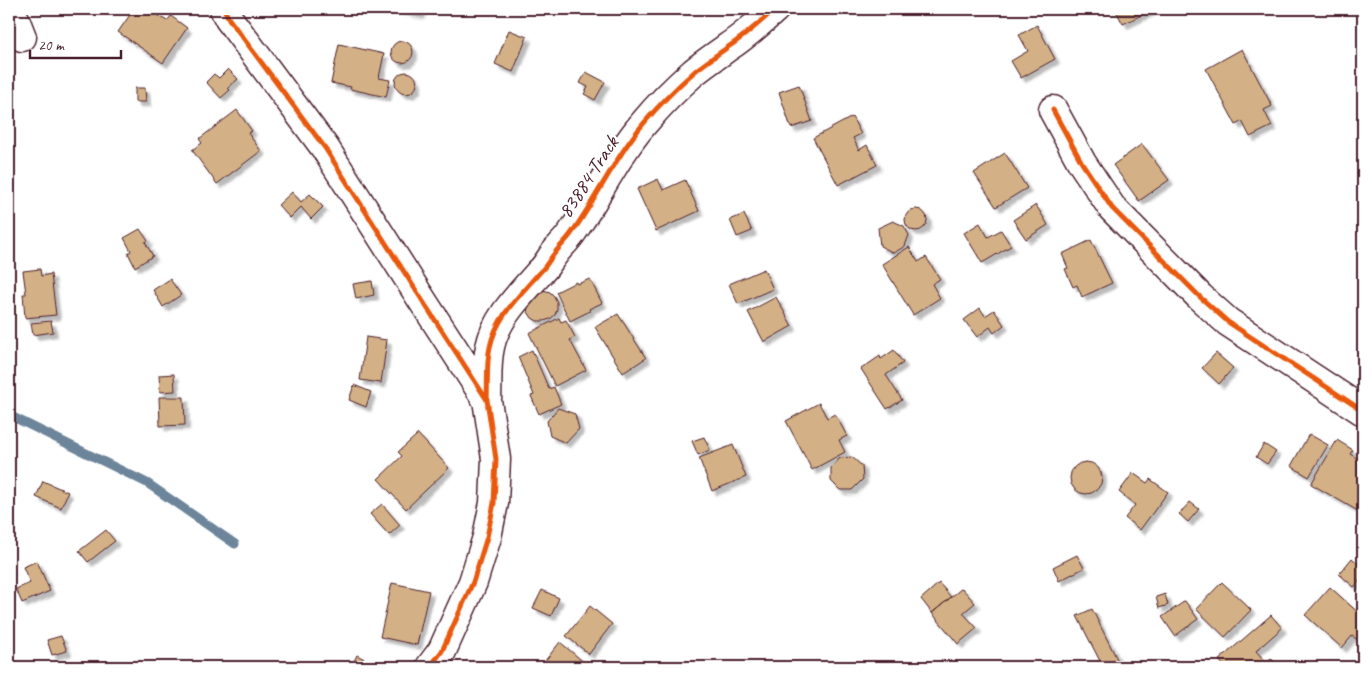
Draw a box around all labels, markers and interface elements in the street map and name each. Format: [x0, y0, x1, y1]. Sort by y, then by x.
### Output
scale bar [30, 28, 121, 60]
text: 20 m [38, 36, 65, 55]
street label: 83884 Track [552, 130, 625, 223]

